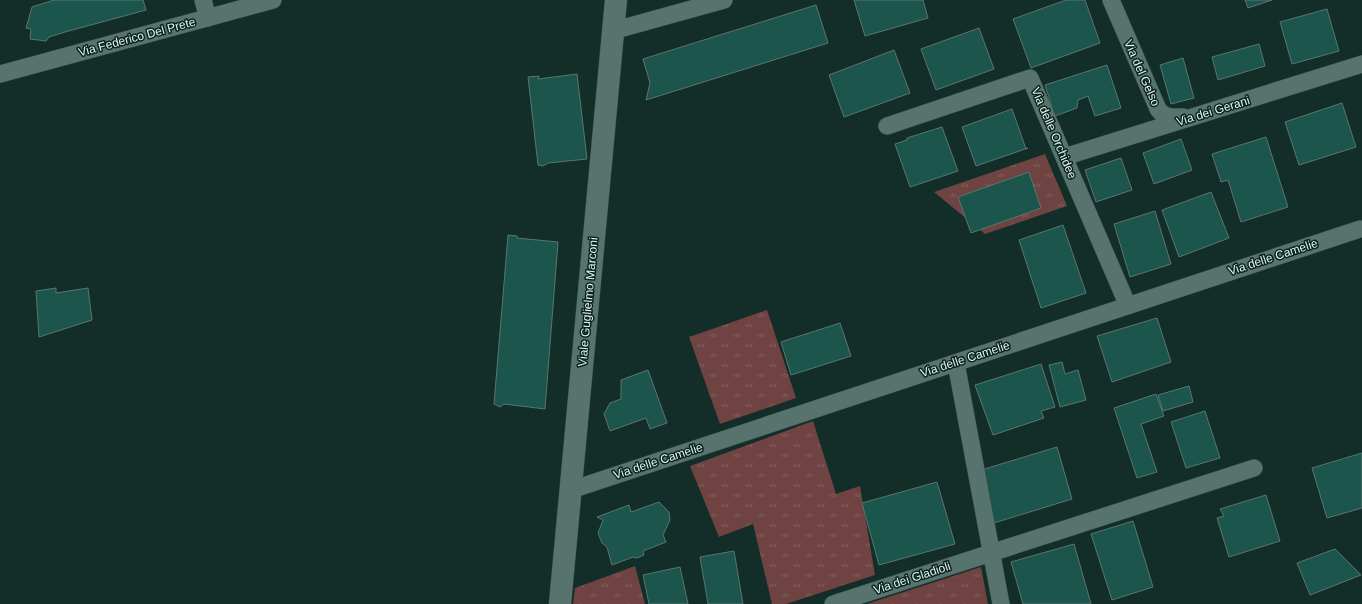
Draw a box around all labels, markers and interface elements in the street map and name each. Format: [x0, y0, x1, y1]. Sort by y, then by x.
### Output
street label: Via Federico Del Prete [77, 15, 197, 59]
street label: Via del Gelso [1121, 38, 1163, 109]
street label: Via delle Orchidee [1028, 85, 1080, 181]
street label: Via dei Gerani [1175, 93, 1251, 129]
street label: Via delle Camelie [1227, 236, 1320, 278]
street label: Viale Guglielmo Marconi [575, 237, 601, 367]
street label: Via delle Camelie [919, 338, 1012, 380]
street label: Via delle Camelie [612, 440, 705, 482]
street label: Via dei Gladioli [872, 559, 952, 597]

